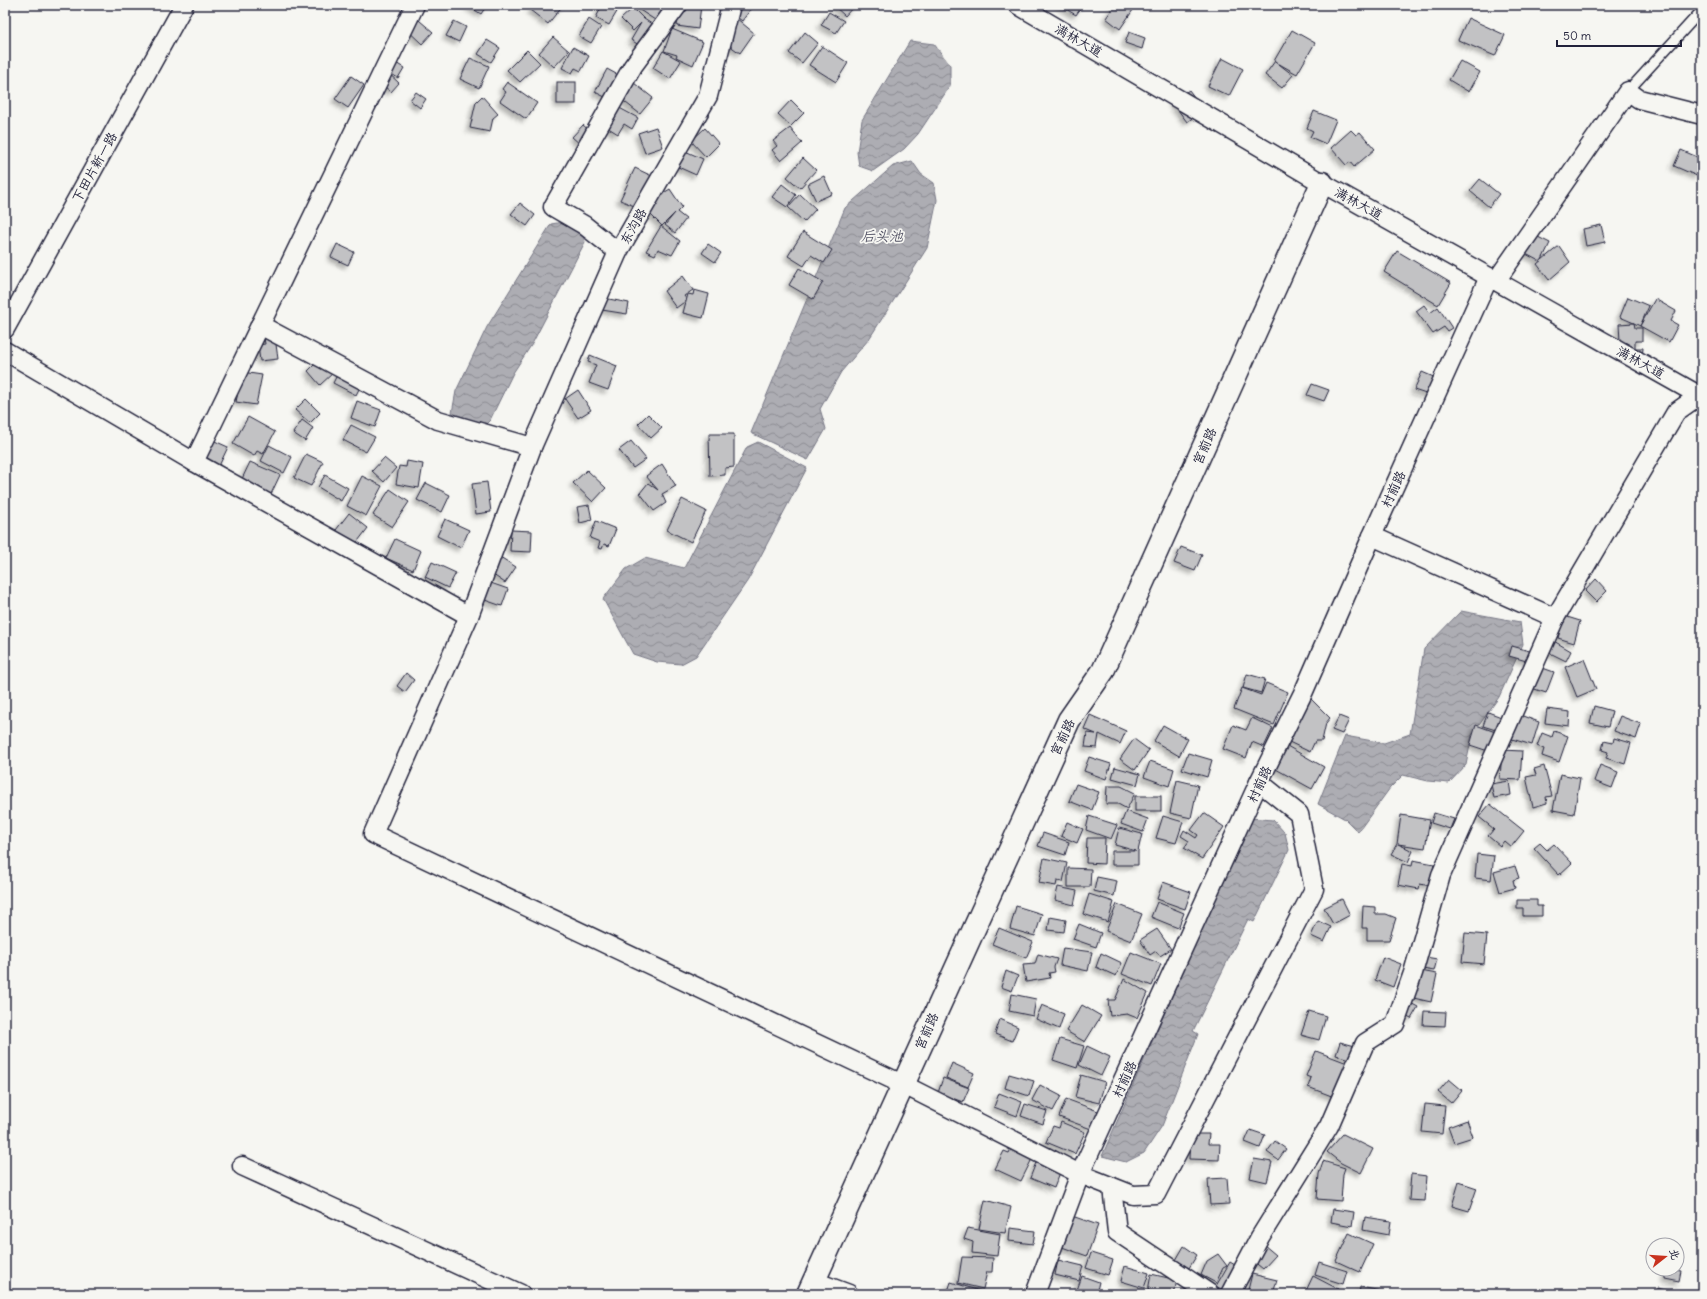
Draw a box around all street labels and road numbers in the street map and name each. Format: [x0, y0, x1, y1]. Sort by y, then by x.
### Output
street label: 满林大道 [1052, 20, 1106, 61]
street label: 下田片新一路 [68, 129, 121, 205]
street label: 满林大道 [1332, 183, 1386, 223]
street label: 东沟路 [616, 205, 651, 247]
street label: 满林大道 [1614, 342, 1668, 382]
street label: 宫前路 [1189, 425, 1220, 467]
street label: 村前路 [1378, 468, 1409, 510]
street label: 宫前路 [1046, 716, 1079, 758]
street label: 村前路 [1244, 763, 1275, 805]
street label: 宫前路 [911, 1010, 942, 1052]
street label: 村前路 [1109, 1058, 1140, 1100]

